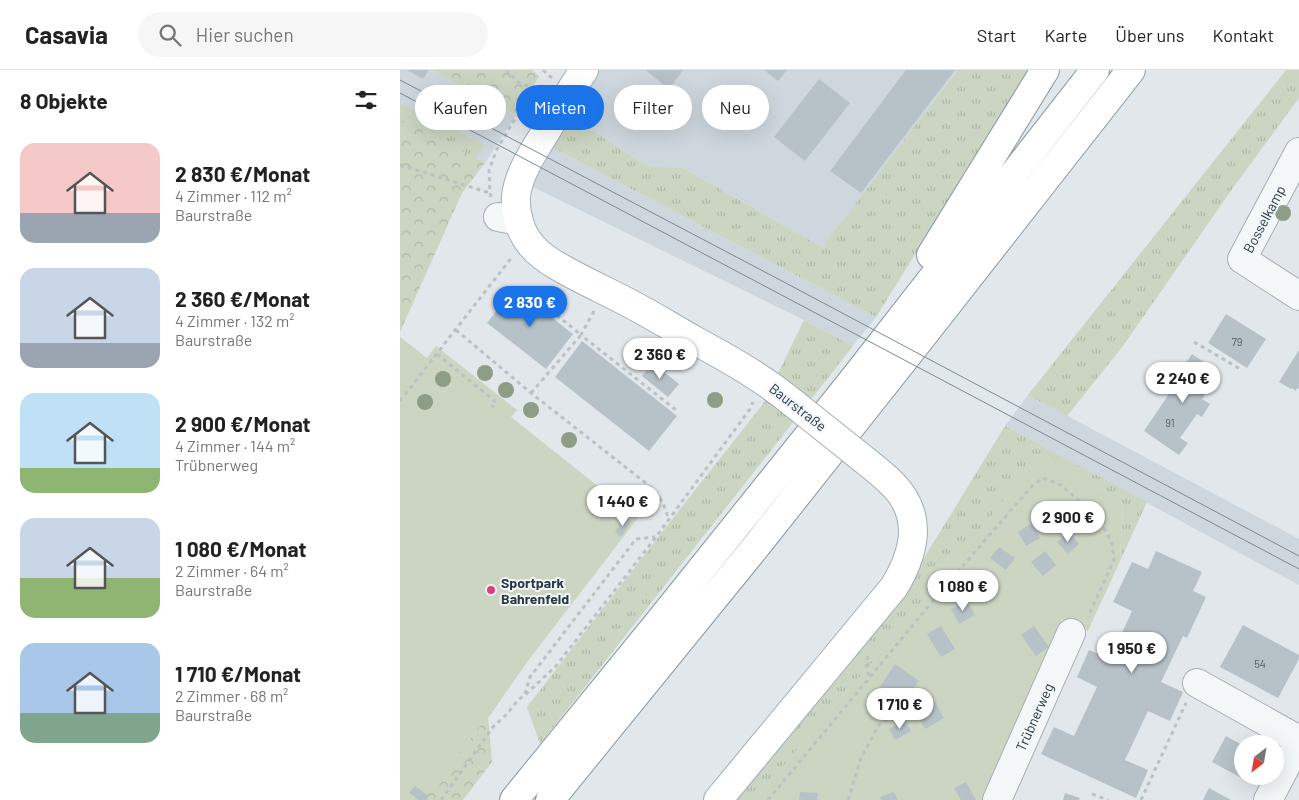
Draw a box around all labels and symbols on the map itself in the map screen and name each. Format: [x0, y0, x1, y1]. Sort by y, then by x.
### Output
street label: Bosselkamp [1239, 182, 1289, 256]
pin: 2 830 € [484, 286, 576, 328]
house number: 79 [1232, 335, 1243, 348]
pin: 2 360 € [614, 338, 706, 380]
pin: 2 240 € [1137, 362, 1229, 404]
street label: Baurstraße [766, 379, 830, 435]
house number: 91 [1165, 416, 1175, 429]
pin: 1 440 € [577, 484, 669, 527]
pin: 2 900 € [1022, 500, 1114, 543]
pin: 1 080 € [917, 570, 1009, 612]
place label: Sportpark Bahrenfeld [501, 574, 569, 607]
marker: Sportpark Bahrenfeld [485, 584, 497, 596]
pin: 1 950 € [1086, 632, 1178, 674]
house number: 54 [1254, 657, 1266, 670]
street label: Trübnerweg [1011, 680, 1056, 754]
pin: 1 710 € [854, 688, 946, 730]
north arrow [1234, 735, 1284, 785]

